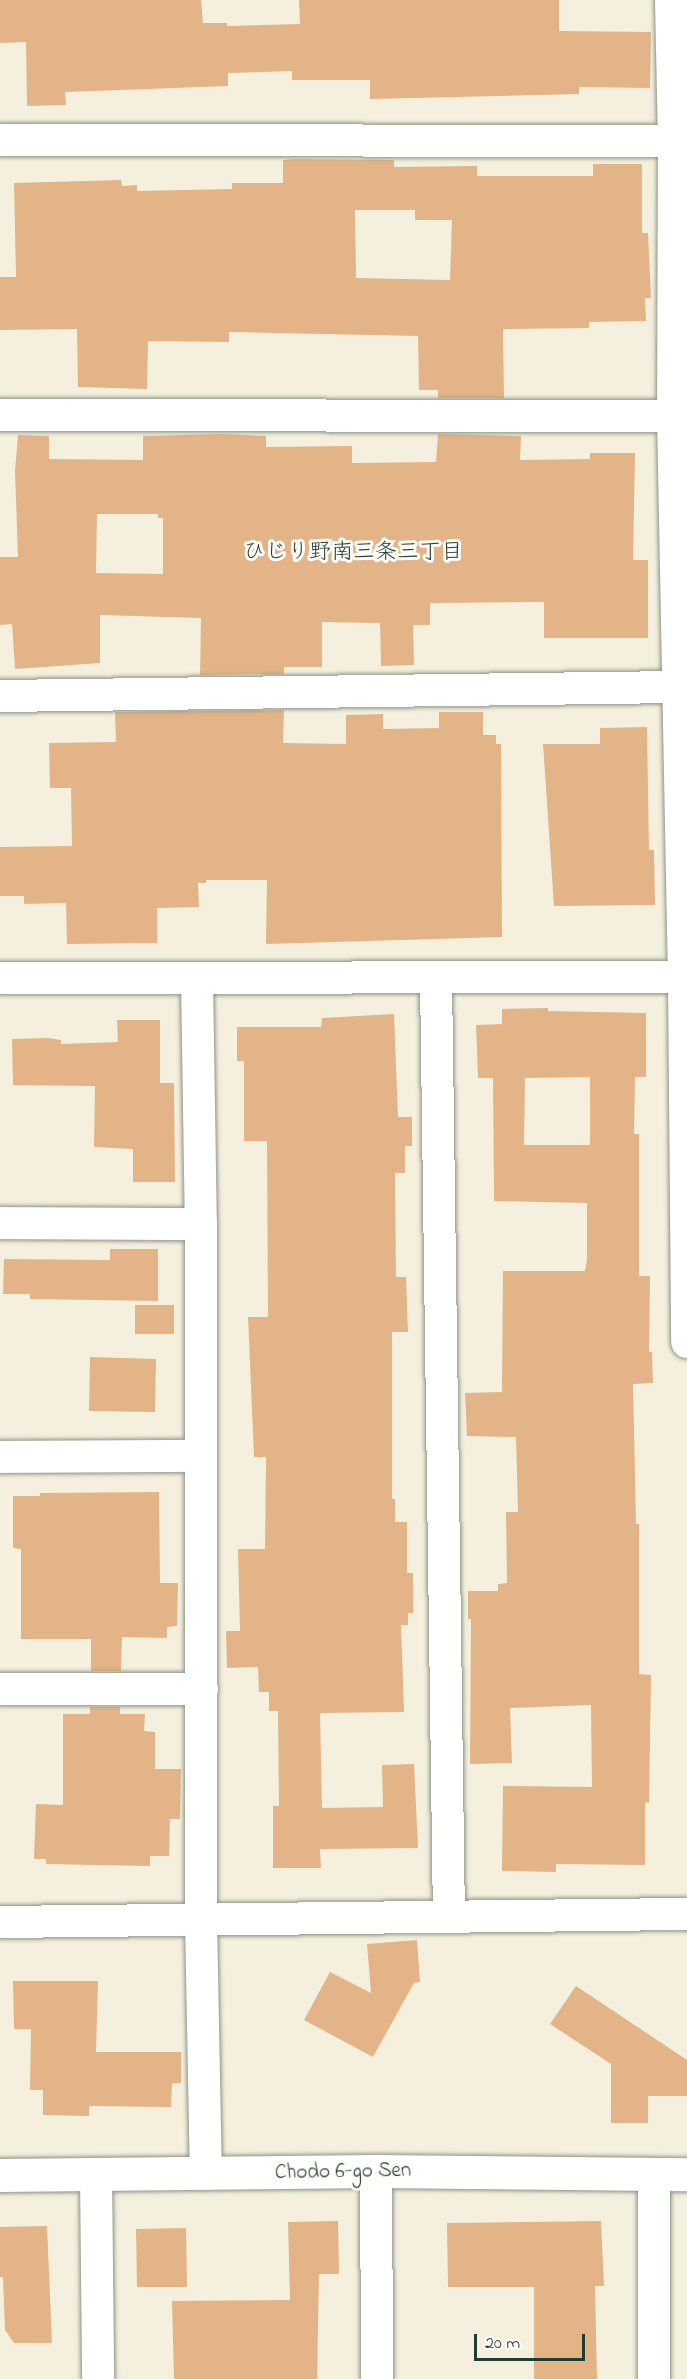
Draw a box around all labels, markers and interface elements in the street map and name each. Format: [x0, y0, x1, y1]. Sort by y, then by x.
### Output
district label: ひじり野南三条三丁目 [243, 541, 463, 567]
street label: Chodo 6-go Sen [275, 2158, 411, 2186]
scale bar [477, 2322, 588, 2360]
text: 20 m [485, 2331, 520, 2357]

